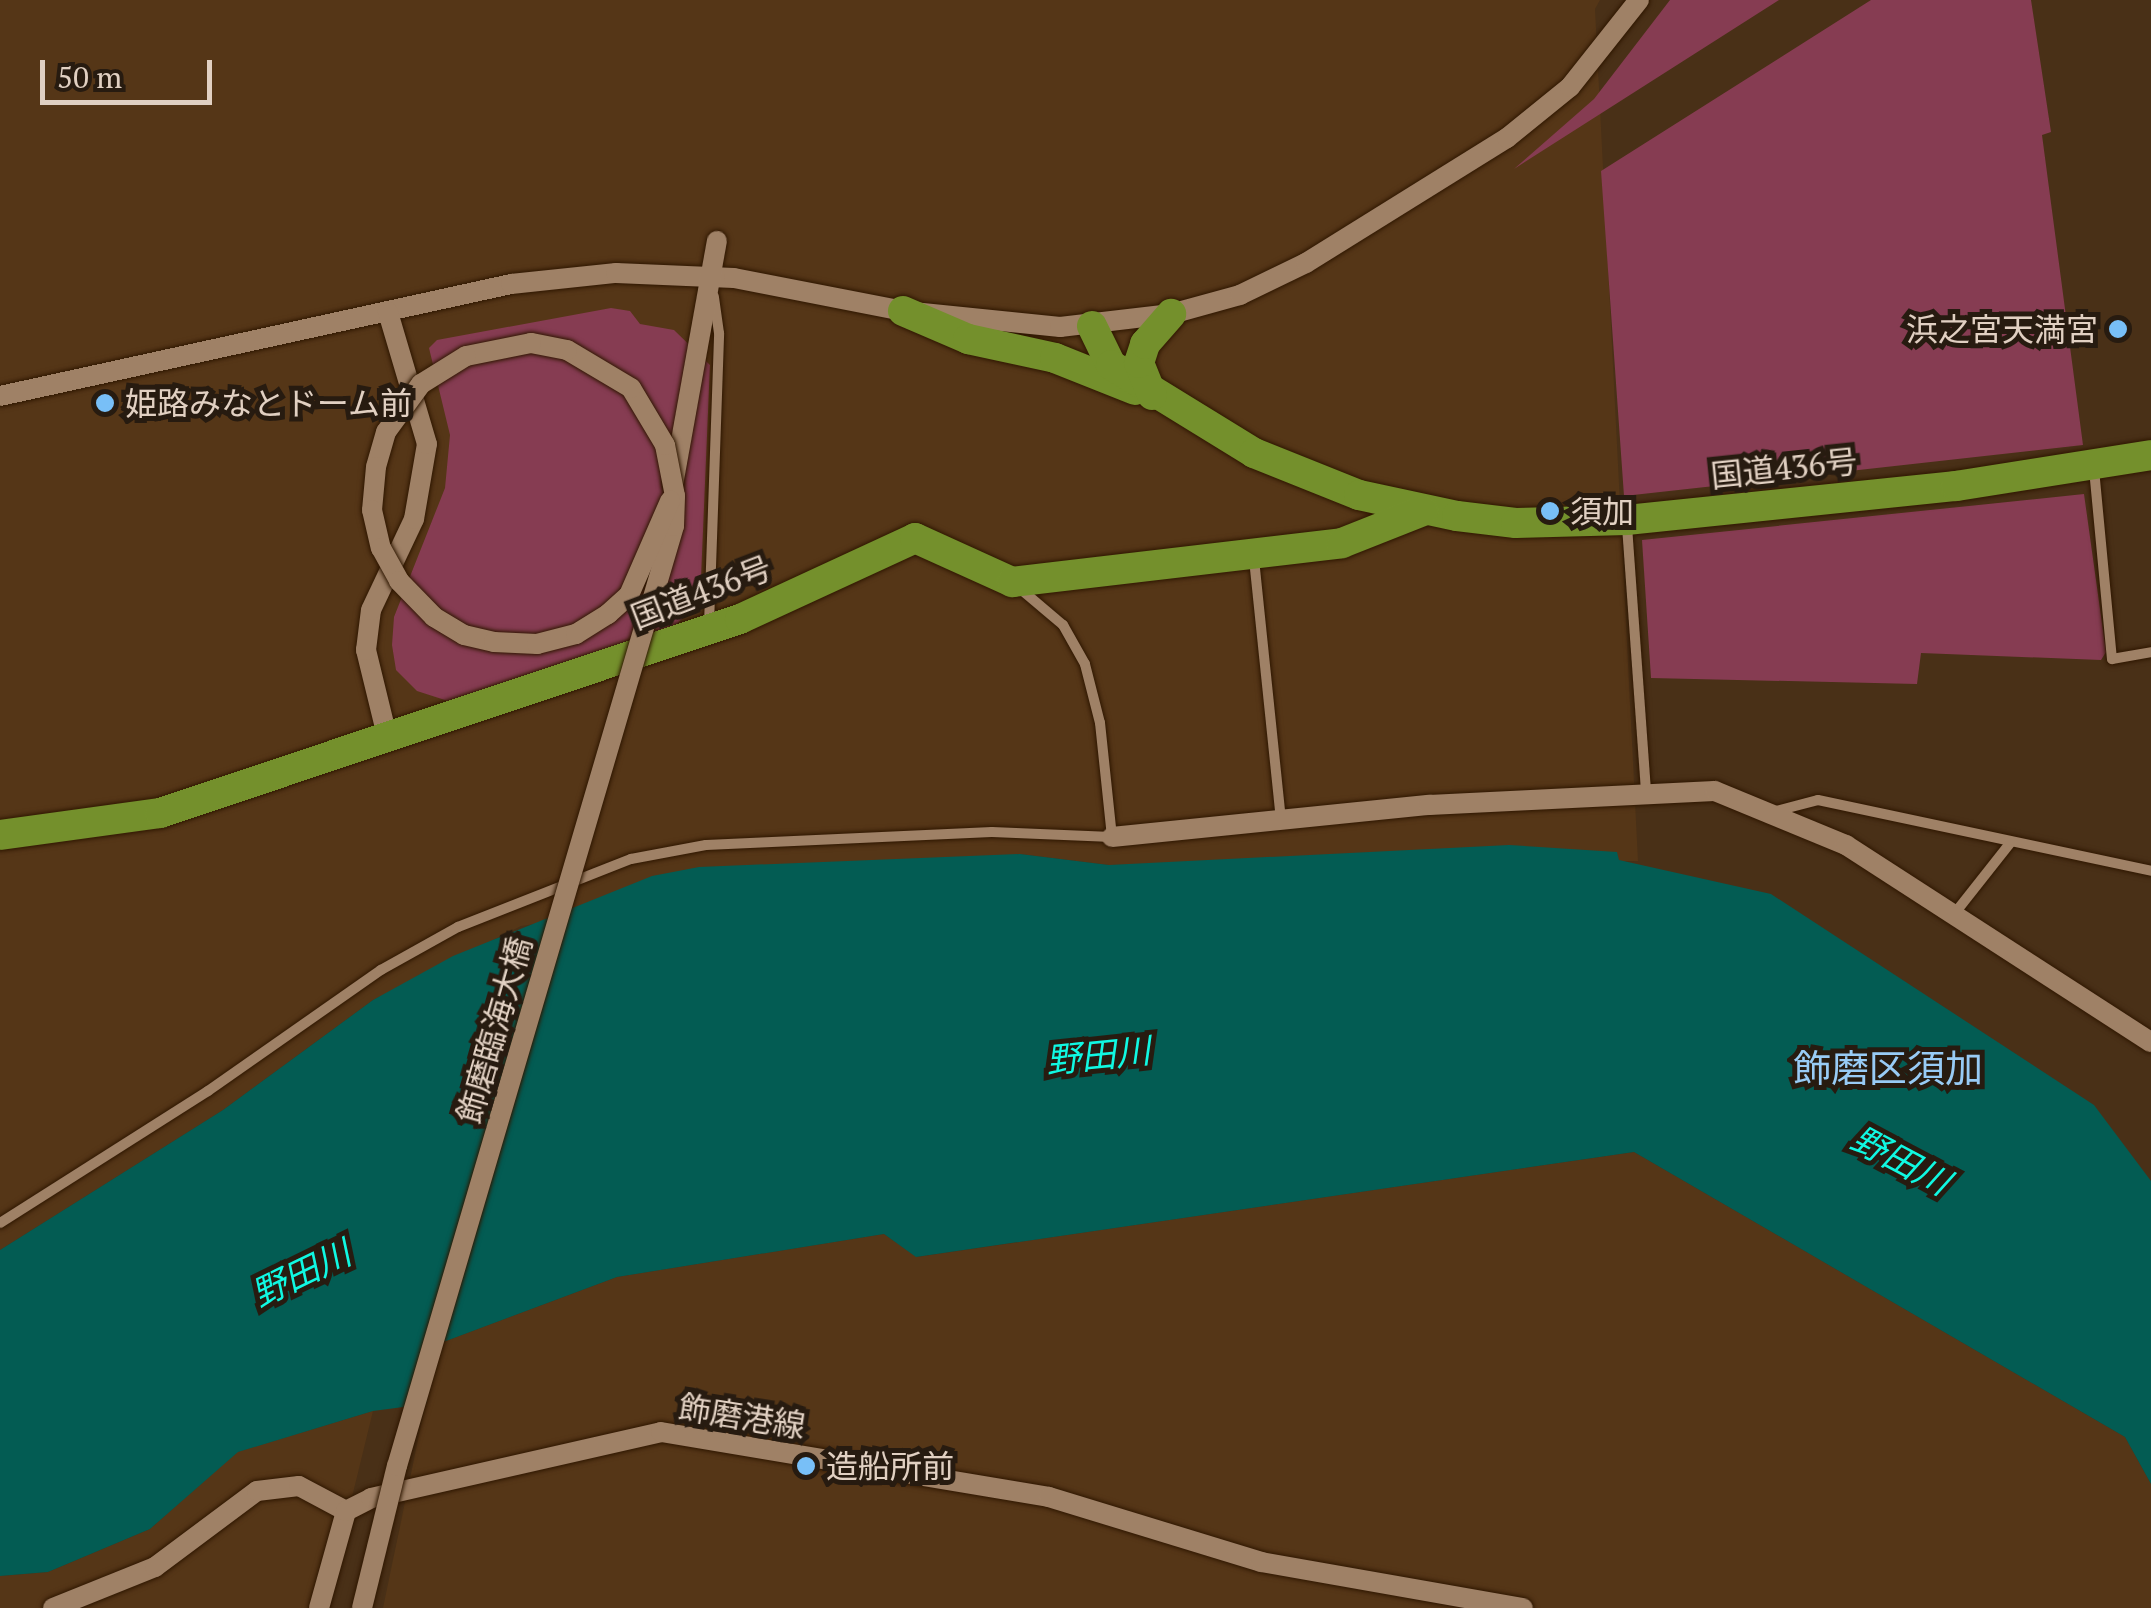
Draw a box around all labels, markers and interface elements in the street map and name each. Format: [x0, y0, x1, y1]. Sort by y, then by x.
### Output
scale bar [45, 40, 218, 102]
text: 50 m [57, 57, 122, 97]
place label: 浜之宮天満宮 [1906, 310, 2098, 348]
marker: 浜之宮天満宮 [2107, 318, 2129, 340]
place label: 姫路みなとドーム前 [125, 384, 413, 422]
marker: 姫路みなとドーム前 [94, 392, 116, 414]
street label: 国道436号 [1709, 441, 1859, 495]
place label: 須加 [1570, 492, 1634, 530]
marker: 須加 [1539, 500, 1561, 522]
street label: 国道436号 [625, 548, 777, 636]
street label: 飾磨臨海大橋 [449, 932, 539, 1128]
water label: 野田川 [1044, 1029, 1152, 1081]
district label: 飾磨区須加 [1793, 1046, 1983, 1092]
water label: 野田川 [1845, 1117, 1957, 1203]
water label: 野田川 [245, 1231, 357, 1315]
street label: 飾磨港線 [676, 1387, 808, 1445]
place label: 造船所前 [826, 1447, 954, 1485]
marker: 造船所前 [795, 1455, 817, 1477]

